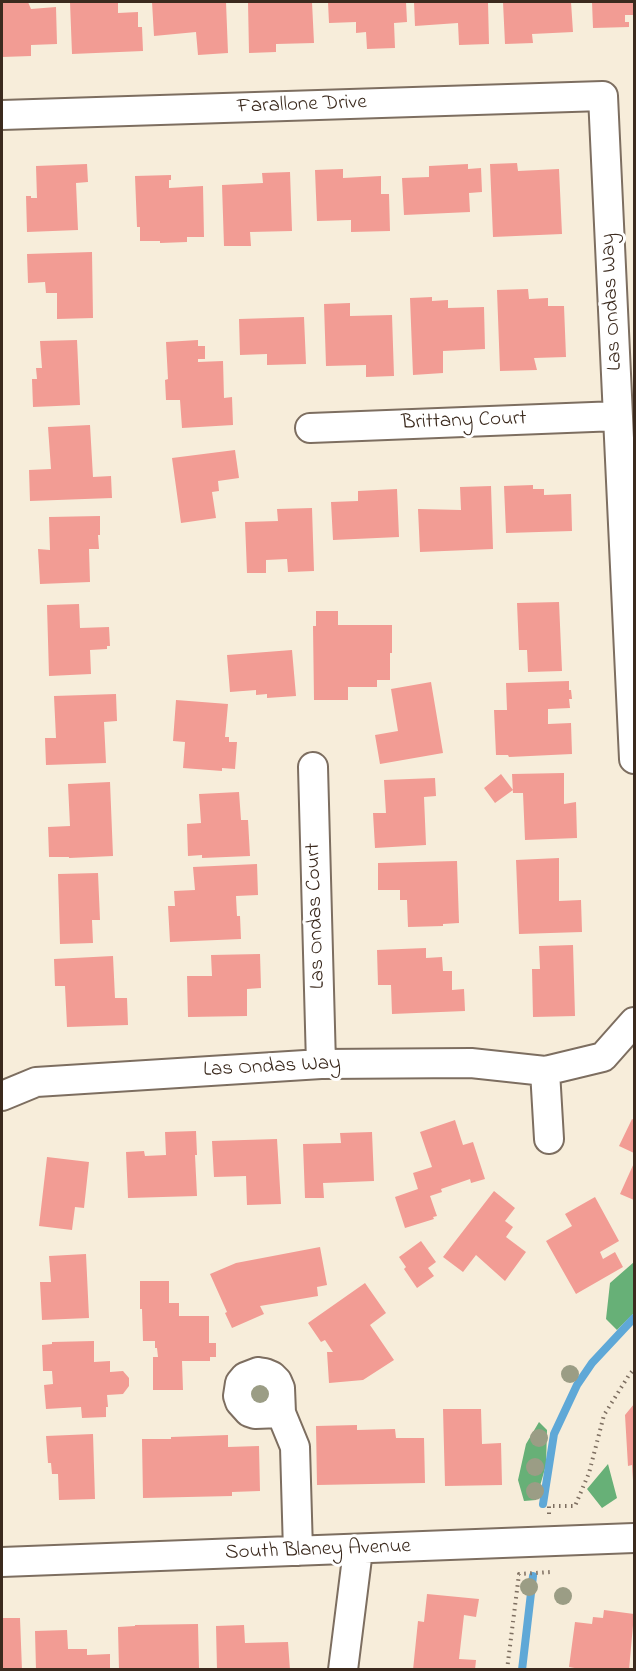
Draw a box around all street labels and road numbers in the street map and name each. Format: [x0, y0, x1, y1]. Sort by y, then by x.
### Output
street label: Farallone Drive [237, 91, 367, 121]
street label: Las Ondas Way [597, 233, 629, 371]
street label: Brittany Court [401, 407, 527, 437]
street label: Las Ondas Court [302, 842, 332, 990]
street label: Las Ondas Way [203, 1052, 341, 1084]
street label: South Blaney Avenue [225, 1535, 411, 1567]

